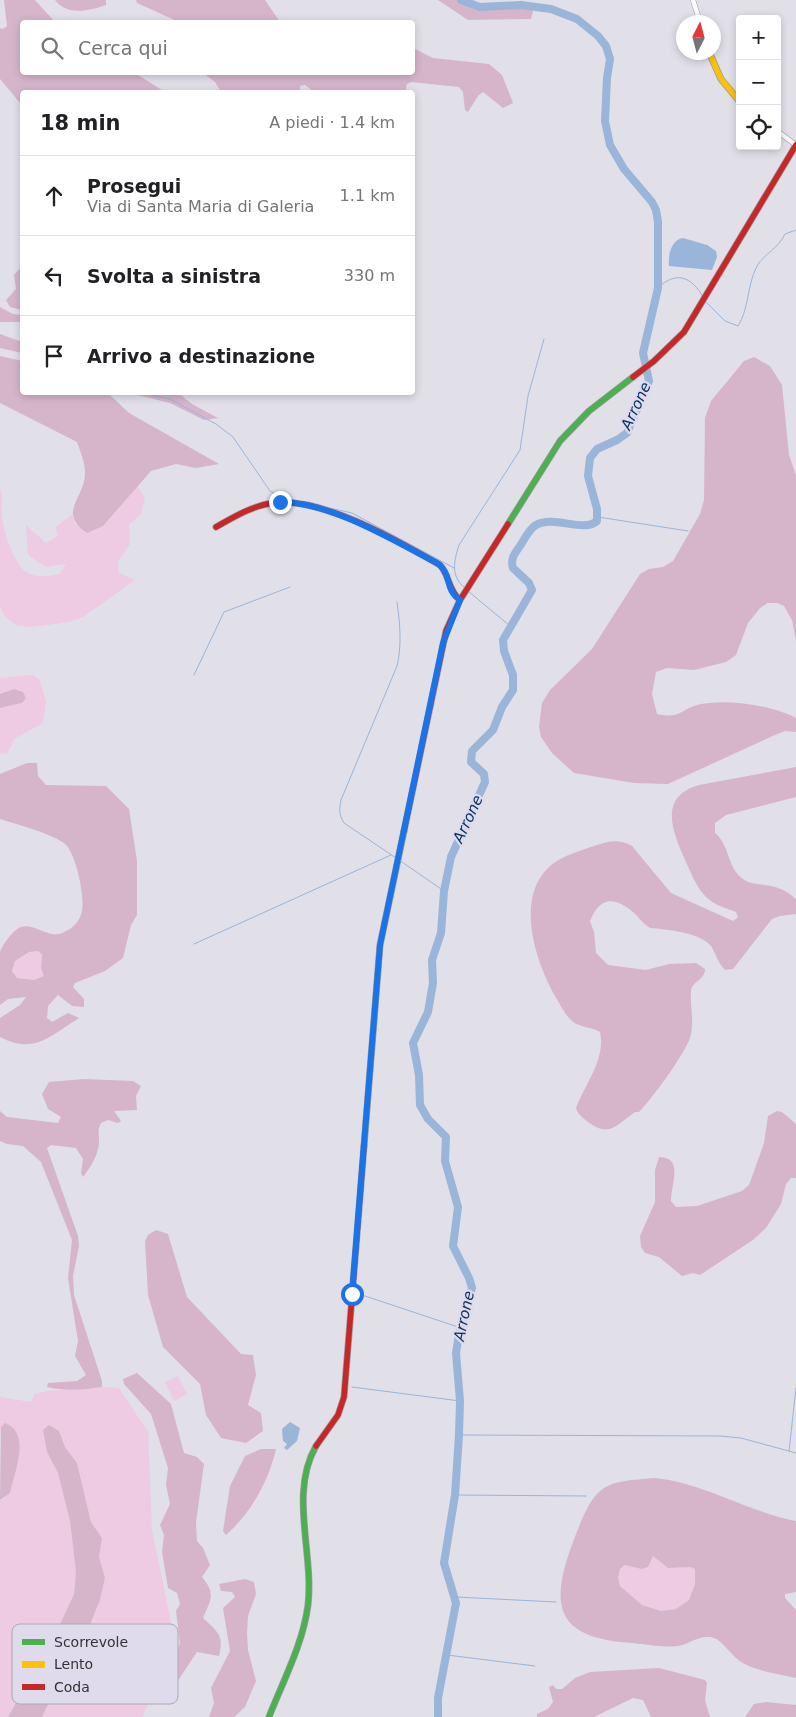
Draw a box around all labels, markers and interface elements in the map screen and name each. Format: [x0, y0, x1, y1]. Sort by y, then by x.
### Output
north arrow [676, 15, 721, 60]
map controls [736, 15, 781, 150]
button: + [736, 15, 781, 60]
search box [20, 20, 415, 75]
icon: search [38, 34, 66, 62]
text: Cerca qui [78, 37, 168, 59]
button: − [736, 60, 781, 105]
button: locate [736, 105, 781, 150]
text: 18 min [40, 111, 121, 135]
text: A piedi · 1.4 km [269, 113, 395, 132]
text: Prosegui [87, 175, 181, 197]
icon: ahead [40, 182, 68, 210]
text: 1.1 km [340, 186, 395, 205]
text: Via di Santa Maria di Galeria [87, 197, 314, 216]
icon: left [40, 262, 68, 290]
text: Svolta a sinistra [87, 265, 261, 287]
text: 330 m [344, 266, 395, 285]
icon: arrive [40, 342, 68, 370]
text: Arrivo a destinazione [87, 345, 315, 367]
water label: Arrone [617, 379, 655, 434]
route end [269, 491, 292, 514]
water label: Arrone [449, 792, 487, 847]
route start [341, 1283, 364, 1306]
water label: Arrone [450, 1289, 478, 1344]
legend [12, 1624, 178, 1704]
text: Scorrevole [54, 1634, 128, 1650]
text: Lento [54, 1656, 93, 1672]
text: Coda [54, 1679, 90, 1695]

